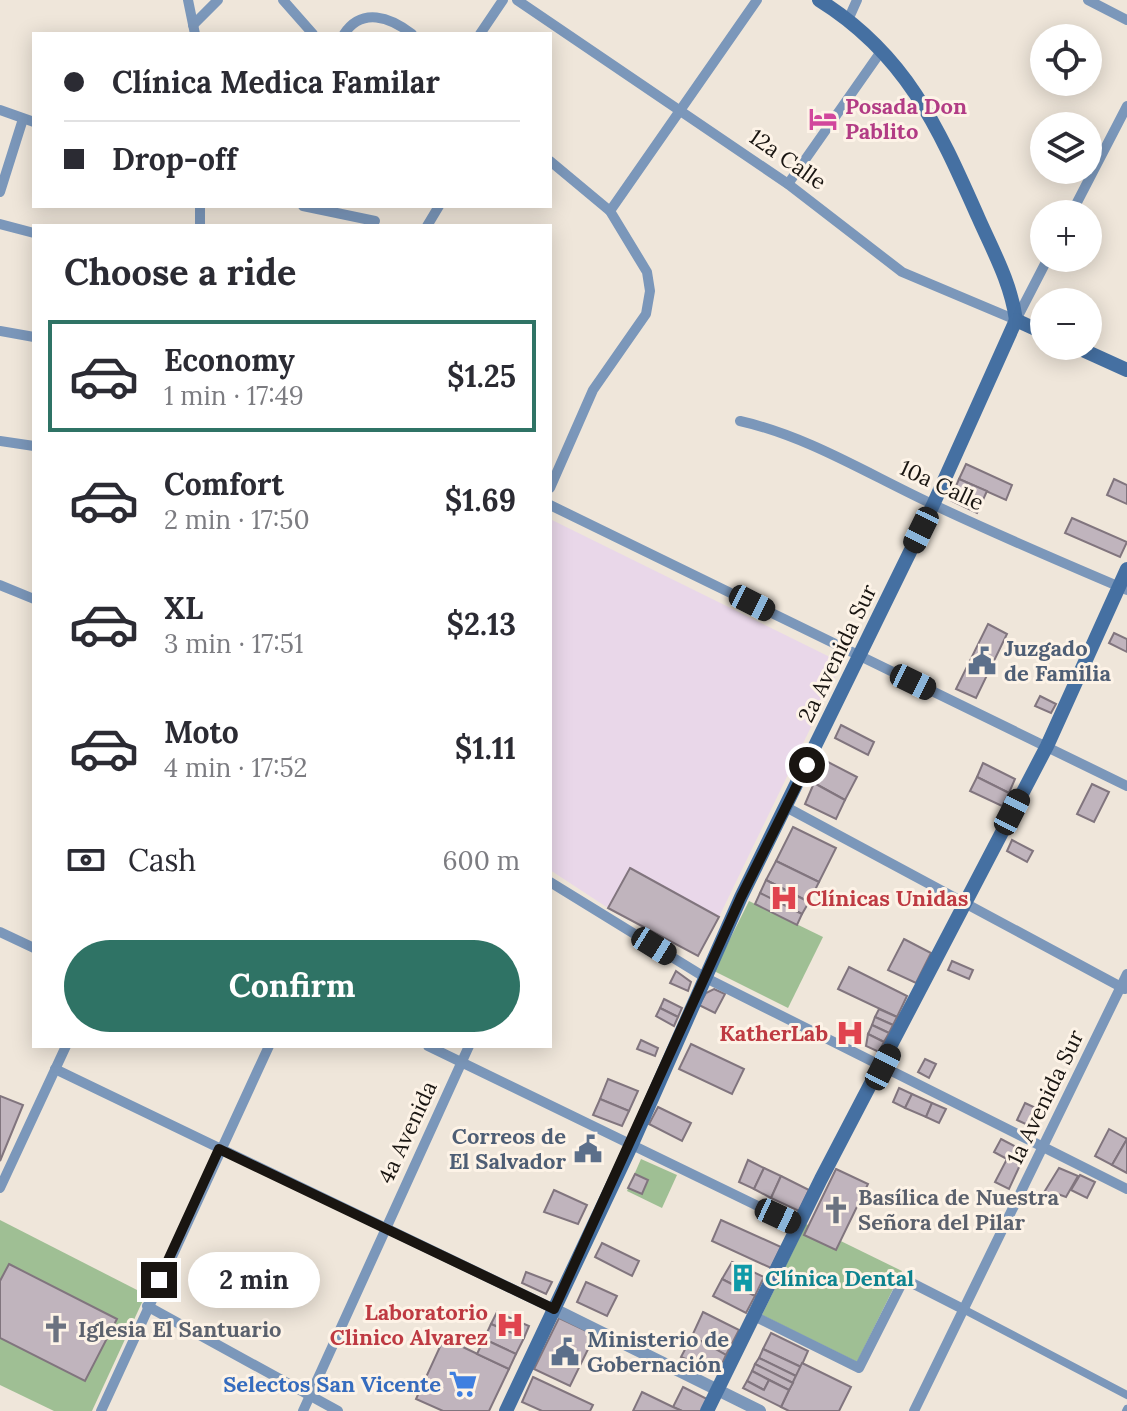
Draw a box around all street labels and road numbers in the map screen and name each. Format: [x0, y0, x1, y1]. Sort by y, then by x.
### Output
street label: 12a Calle [744, 122, 832, 196]
street label: 10a Calle [896, 453, 989, 517]
street label: 2a Avenida Sur [792, 579, 883, 727]
street label: 1a Avenida Sur [1000, 1025, 1090, 1169]
street label: 4a Avenida [371, 1077, 443, 1187]

